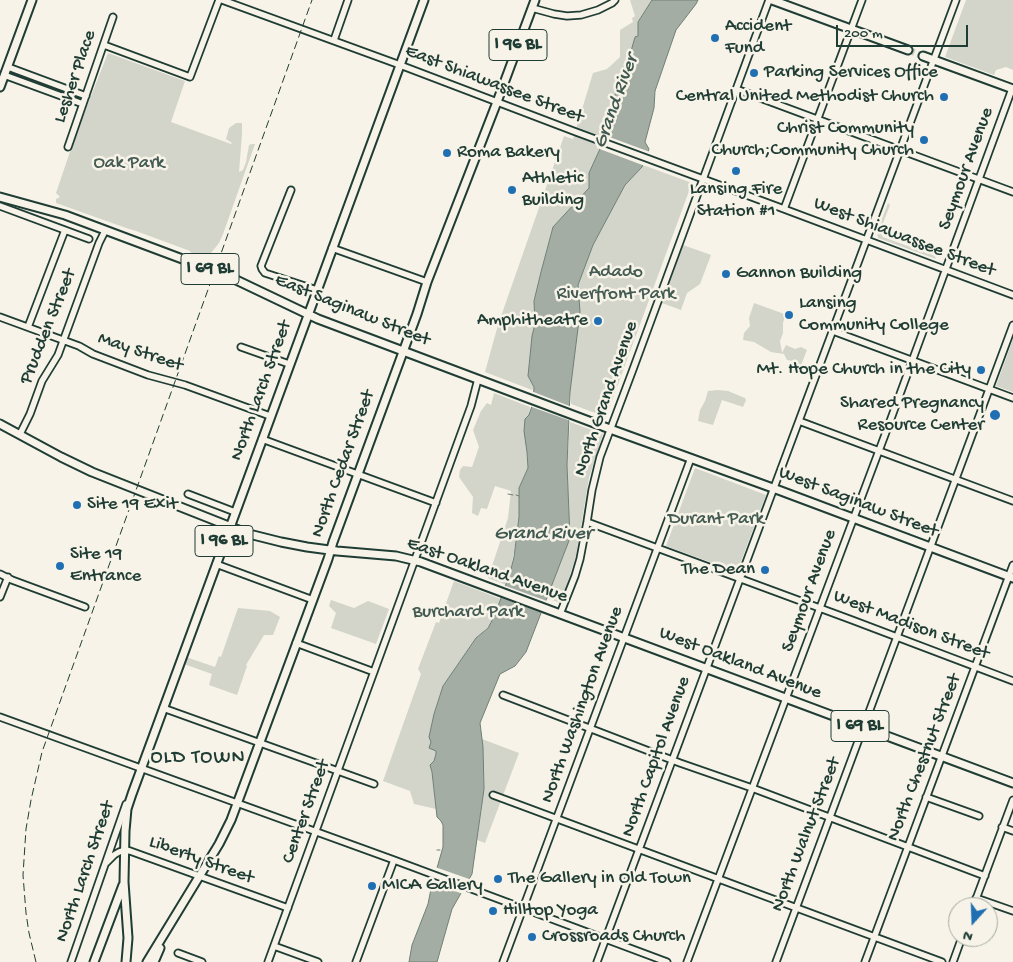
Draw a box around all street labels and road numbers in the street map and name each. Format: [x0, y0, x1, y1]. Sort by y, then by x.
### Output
street label: Lesher Place [50, 28, 102, 126]
road number: I 96 BL [489, 30, 547, 60]
street label: East Shiawassee Street [402, 40, 586, 130]
street label: Seymour Avenue [934, 105, 1000, 233]
street label: West Shiawassee Street [810, 193, 998, 283]
road number: I 69 BL [181, 253, 239, 284]
street label: Prudden Street [16, 266, 82, 388]
street label: East Saginaw Street [271, 269, 433, 353]
street label: North Larch Street [226, 318, 298, 464]
street label: North Grand Avenue [570, 318, 644, 480]
street label: May Street [95, 328, 185, 378]
street label: North Cedar Street [307, 387, 381, 541]
street label: West Saginaw Street [775, 462, 941, 544]
road number: I 96 BL [195, 526, 253, 556]
street label: Seymour Avenue [777, 527, 843, 655]
street label: East Oakland Avenue [404, 533, 570, 609]
street label: West Madison Street [830, 586, 992, 666]
street label: North Washington Avenue [537, 604, 629, 806]
street label: West Oakland Avenue [656, 623, 824, 705]
street label: North Chestnut Street [883, 671, 967, 845]
street label: North Capitol Avenue [617, 674, 697, 840]
road number: I 69 BL [831, 710, 889, 741]
street label: North Walnut Street [767, 755, 847, 915]
street label: Center Street [278, 757, 336, 867]
street label: North Larch Street [51, 799, 121, 945]
street label: Liberty Street [145, 831, 257, 891]

